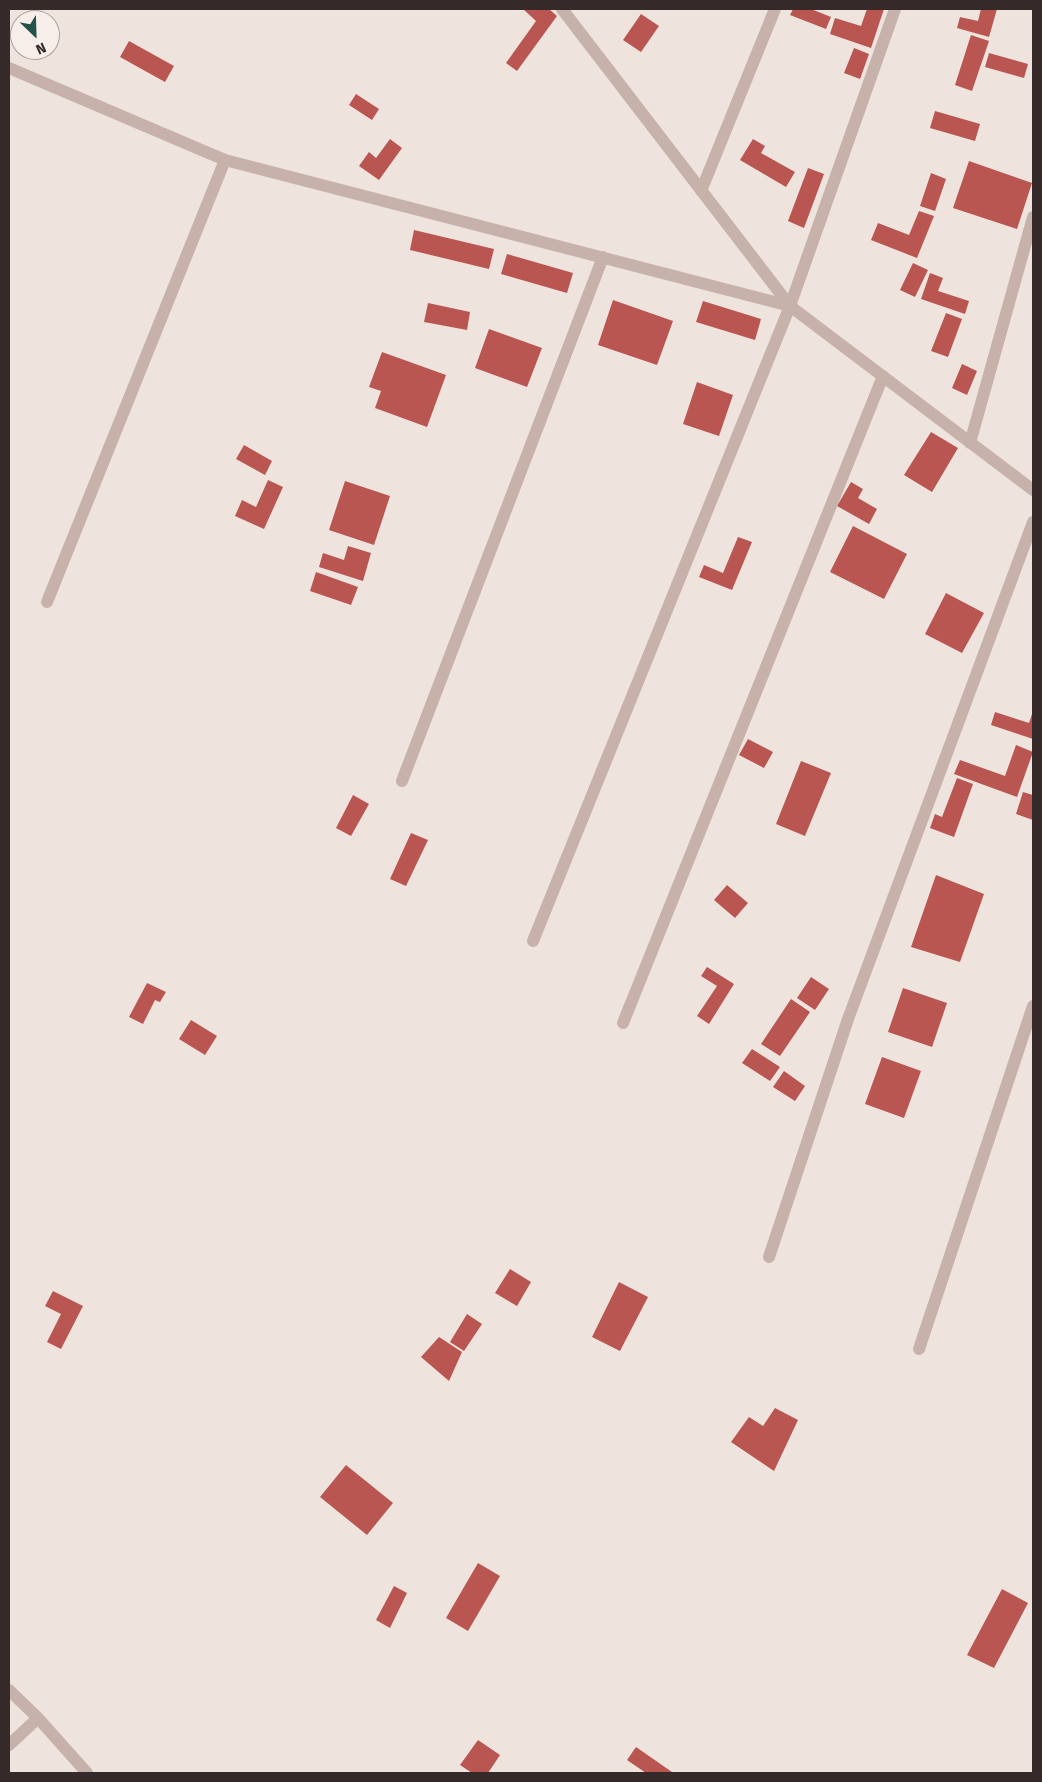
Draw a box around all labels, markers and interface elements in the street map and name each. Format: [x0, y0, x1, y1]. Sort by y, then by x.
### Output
north arrow [10, 10, 60, 60]
text: N [33, 39, 49, 58]

